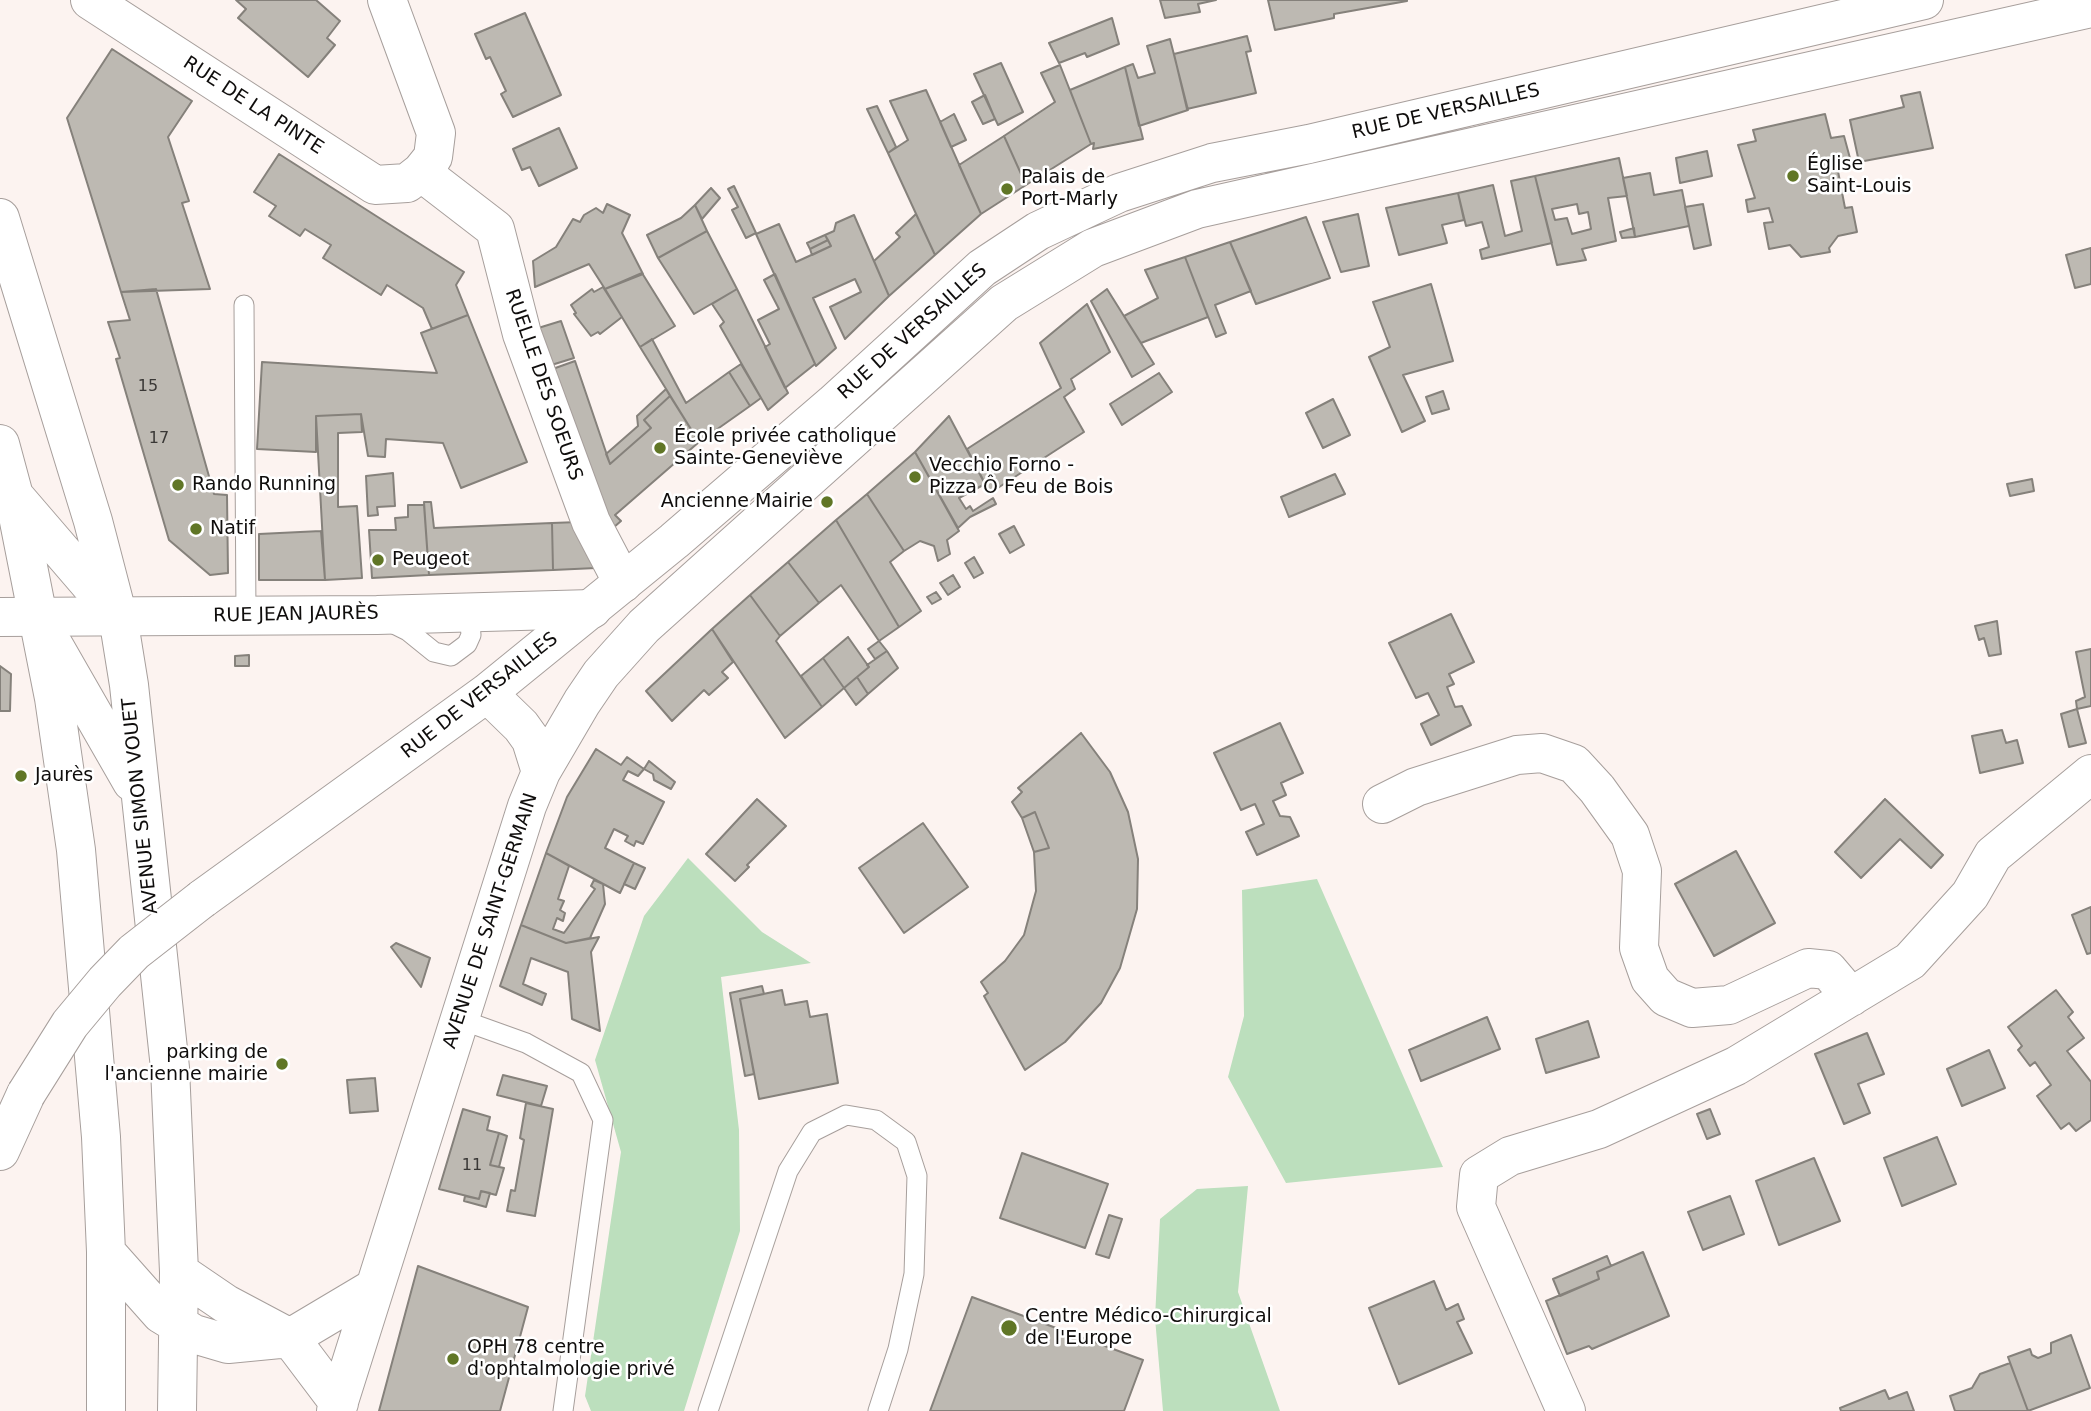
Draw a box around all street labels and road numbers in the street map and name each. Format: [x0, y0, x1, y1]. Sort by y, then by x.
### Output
street label: RUE DE LA PINTE [179, 52, 327, 160]
street label: RUE DE VERSAILLES [1350, 79, 1542, 145]
street label: RUE DE VERSAILLES [834, 259, 992, 405]
street label: RUELLE DES SOEURS [499, 286, 587, 484]
street label: RUE JEAN JAURÈS [213, 602, 379, 628]
street label: RUE DE VERSAILLES [397, 628, 563, 764]
street label: AVENUE SIMON VOUET [118, 697, 164, 915]
street label: AVENUE DE SAINT-GERMAIN [439, 790, 543, 1052]

